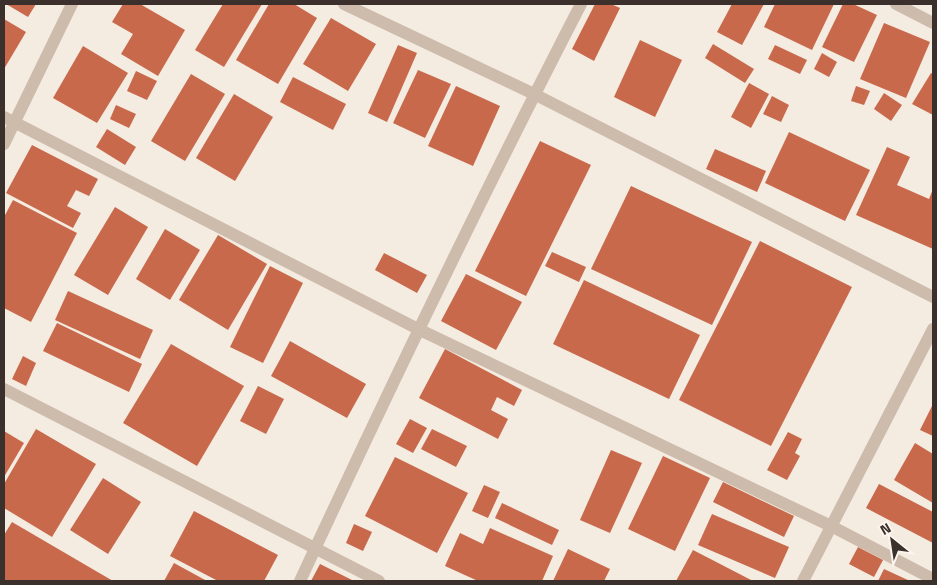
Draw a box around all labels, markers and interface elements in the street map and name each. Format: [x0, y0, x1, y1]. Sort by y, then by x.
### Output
north arrow [867, 515, 917, 565]
text: N [876, 517, 895, 540]

